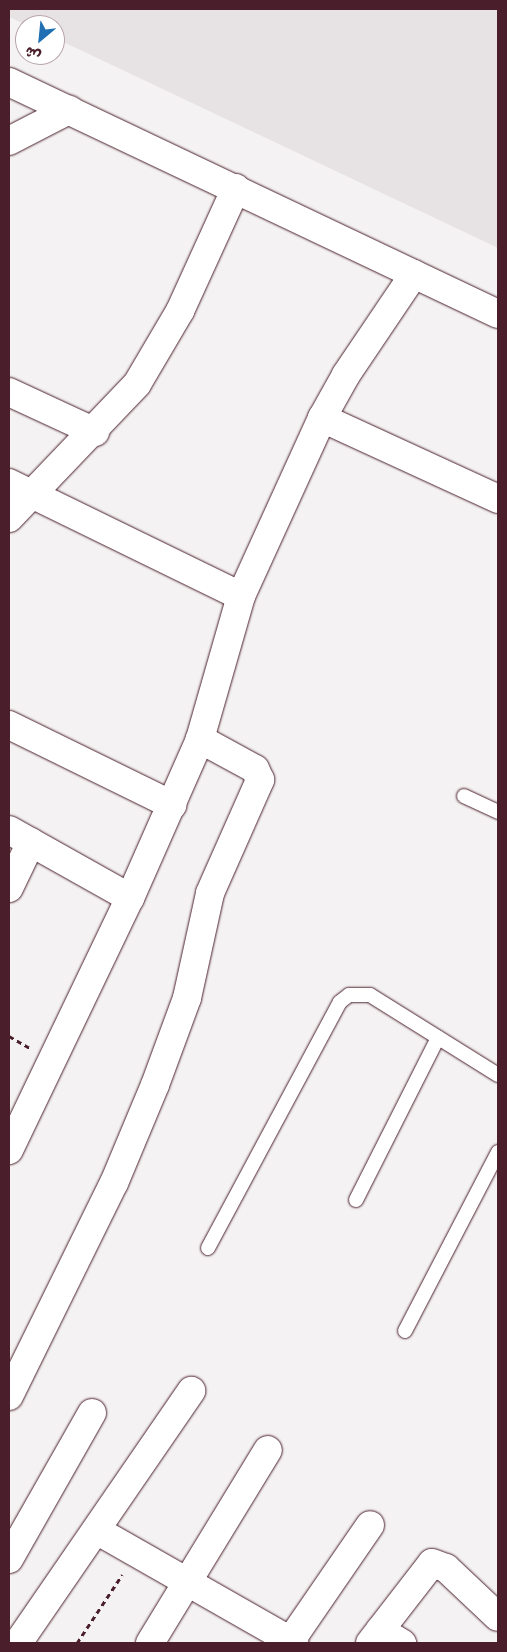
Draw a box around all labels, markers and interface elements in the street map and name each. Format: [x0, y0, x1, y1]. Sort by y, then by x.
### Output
north arrow [15, 15, 65, 65]
text: ش [22, 40, 45, 65]

